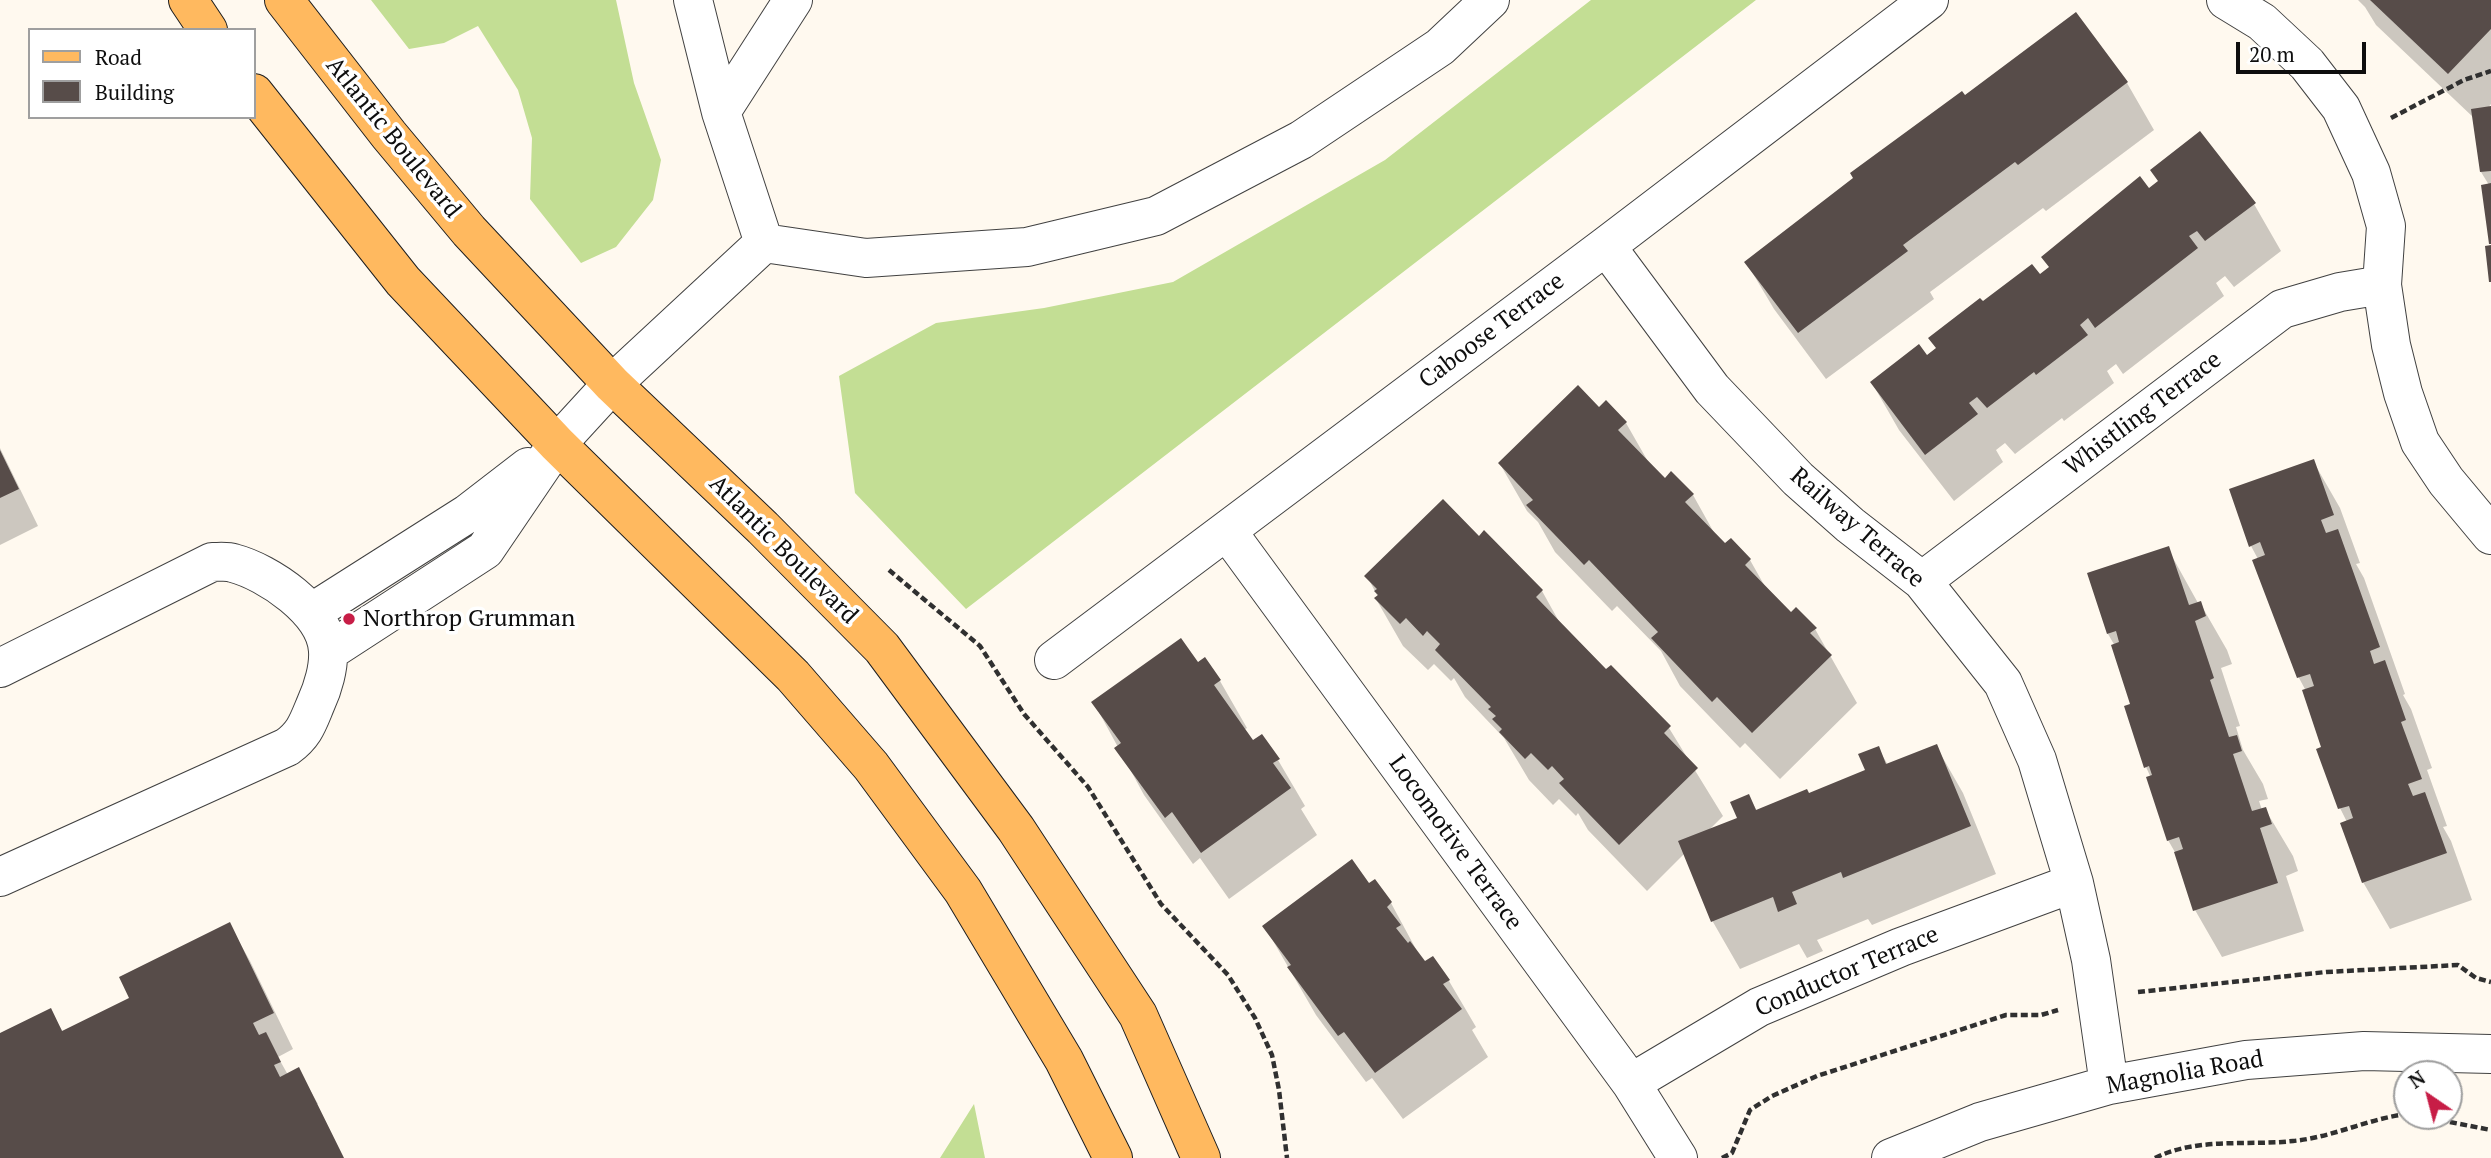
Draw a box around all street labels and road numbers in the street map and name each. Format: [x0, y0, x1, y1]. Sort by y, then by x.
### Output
street label: Atlantic Boulevard [319, 52, 467, 224]
street label: Caboose Terrace [1414, 267, 1570, 395]
street label: Whistling Terrace [2059, 346, 2227, 482]
street label: Railway Terrace [1784, 462, 1930, 594]
street label: Atlantic Boulevard [703, 470, 863, 630]
street label: Locomotive Terrace [1382, 750, 1528, 936]
street label: Conductor Terrace [1751, 920, 1943, 1024]
street label: Magnolia Road [2104, 1045, 2266, 1101]

